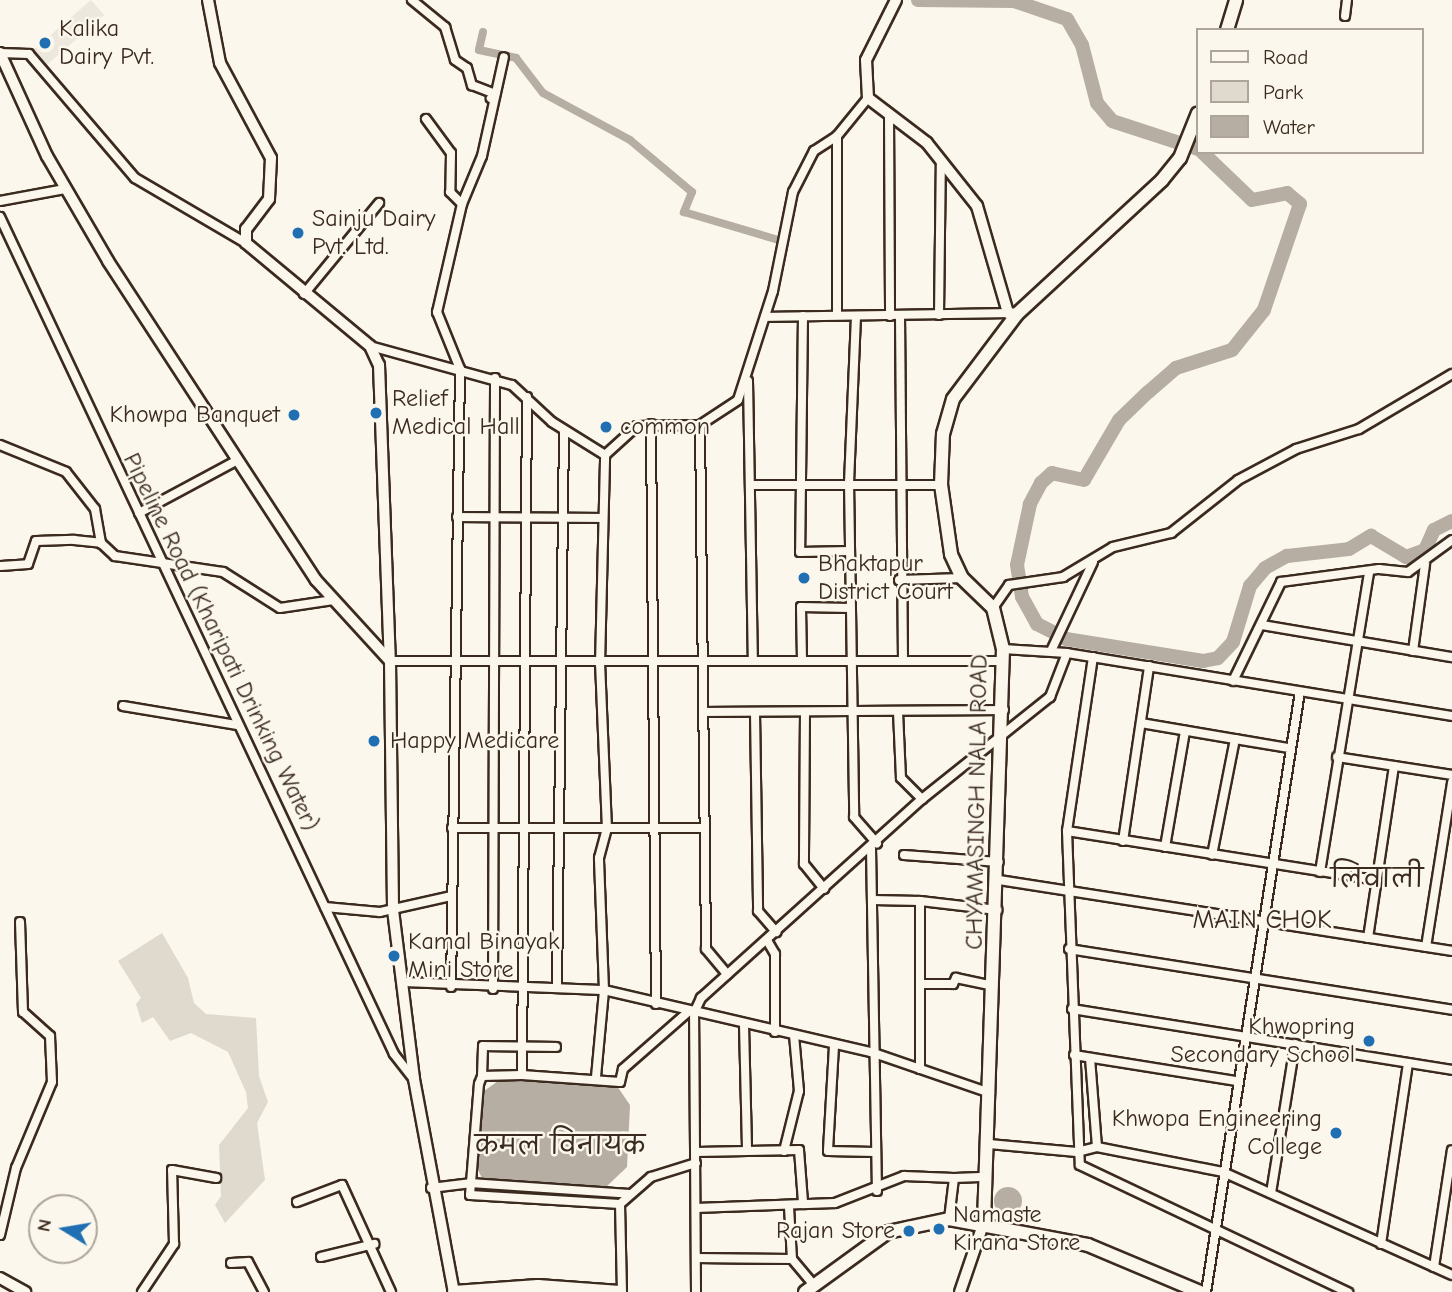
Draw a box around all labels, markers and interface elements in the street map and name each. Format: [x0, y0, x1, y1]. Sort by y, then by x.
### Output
place label: Kalika Dairy Pvt. [59, 15, 154, 71]
legend [1196, 28, 1424, 154]
marker: Kalika Dairy Pvt. [37, 35, 53, 51]
text: Road [1263, 45, 1308, 69]
text: Park [1263, 80, 1303, 104]
text: Water [1263, 115, 1315, 139]
place label: Sainju Dairy Pvt. Ltd. [312, 205, 435, 261]
marker: Sainju Dairy Pvt. Ltd. [290, 225, 306, 241]
place label: Relief Medical Hall [392, 385, 520, 441]
place label: Khowpa Banquet [110, 401, 280, 429]
marker: Relief Medical Hall [366, 403, 386, 423]
marker: Khowpa Banquet [286, 407, 302, 423]
place label: common [620, 413, 710, 441]
marker: common [598, 419, 614, 435]
street label: Pipeline Road (Kharipati Drinking Water) [117, 448, 325, 836]
place label: Bhaktapur District Court [818, 550, 953, 606]
marker: Bhaktapur District Court [796, 570, 812, 586]
street label: CHYAMASINGH NALA ROAD [960, 654, 994, 950]
place label: Happy Medicare [390, 727, 559, 755]
marker: Happy Medicare [364, 731, 384, 751]
district label: लिवाली [1331, 864, 1423, 896]
district label: MAIN CHOK [1185, 905, 1339, 937]
place label: Kamal Binayak Mini Store [408, 928, 560, 984]
marker: Kamal Binayak Mini Store [386, 948, 402, 964]
place label: Khwopring Secondary School [1170, 1013, 1355, 1069]
marker: Khwopring Secondary School [1361, 1033, 1377, 1049]
place label: Khwopa Engineering College [1112, 1105, 1322, 1161]
marker: Khwopa Engineering College [1328, 1125, 1344, 1141]
district label: कमल विनायक [475, 1131, 645, 1163]
north arrow [28, 1194, 98, 1264]
place label: Namaste Kirana Store [953, 1201, 1080, 1257]
text: N [32, 1217, 56, 1234]
place label: Rajan Store [776, 1217, 895, 1245]
marker: Namaste Kirana Store [931, 1221, 947, 1237]
marker: Rajan Store [901, 1223, 917, 1239]

